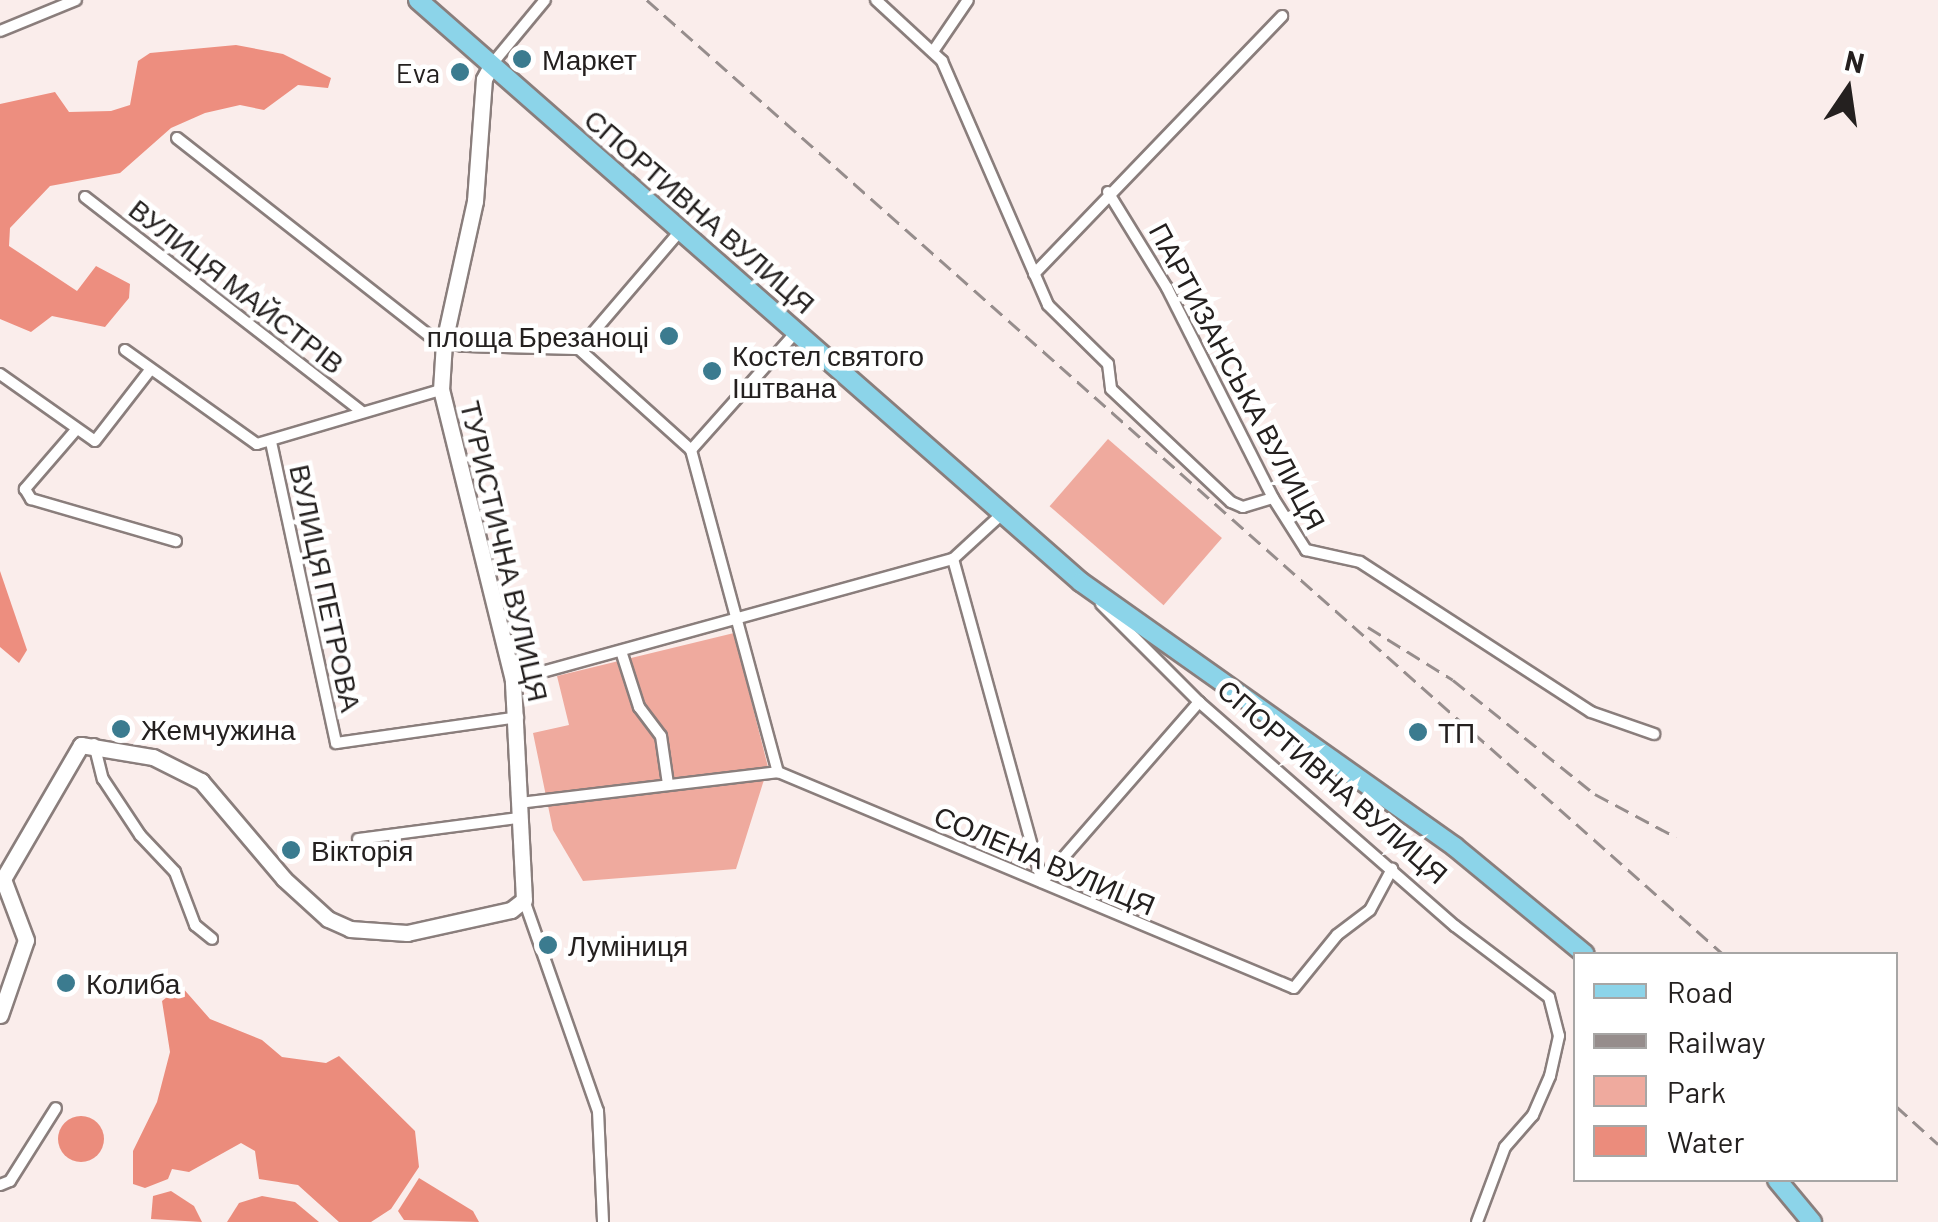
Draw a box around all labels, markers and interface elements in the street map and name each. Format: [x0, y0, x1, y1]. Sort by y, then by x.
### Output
north arrow [1798, 40, 1898, 140]
place label: Маркет [542, 42, 637, 76]
text: N [1842, 42, 1868, 79]
marker: Маркет [511, 48, 533, 70]
place label: Eva [396, 55, 440, 89]
marker: Eva [449, 61, 471, 83]
street label: СПОРТИВНА ВУЛИЦЯ [578, 102, 822, 320]
street label: ВУЛИЦЯ МАЙСТРІВ [123, 192, 351, 380]
street label: ПАРТИЗАНСЬКА ВУЛИЦЯ [1143, 217, 1333, 535]
place label: площа Брезаноці [427, 319, 649, 353]
marker: площа Брезаноці [658, 325, 680, 347]
place label: Костел святого Іштвана [732, 338, 924, 404]
marker: Костел святого Іштвана [701, 360, 723, 382]
street label: ТУРИСТИЧНА ВУЛИЦЯ [454, 397, 556, 705]
street label: ВУЛИЦЯ ПЕТРОВА [283, 461, 369, 715]
street label: СПОРТИВНА ВУЛИЦЯ [1211, 672, 1455, 890]
place label: Жемчужина [141, 712, 296, 746]
place label: ТП [1438, 715, 1475, 749]
marker: Жемчужина [110, 718, 132, 740]
marker: ТП [1407, 721, 1429, 743]
street label: СОЛЕНА ВУЛИЦЯ [930, 798, 1160, 922]
place label: Вікторія [311, 833, 413, 867]
marker: Вікторія [280, 839, 302, 861]
place label: Луміниця [568, 928, 688, 962]
marker: Луміниця [537, 934, 559, 956]
legend [1573, 952, 1898, 1182]
place label: Колиба [86, 966, 180, 1000]
marker: Колиба [55, 972, 77, 994]
text: Road [1667, 973, 1733, 1009]
text: Railway [1667, 1023, 1766, 1059]
text: Park [1667, 1073, 1726, 1109]
text: Water [1667, 1123, 1745, 1159]

